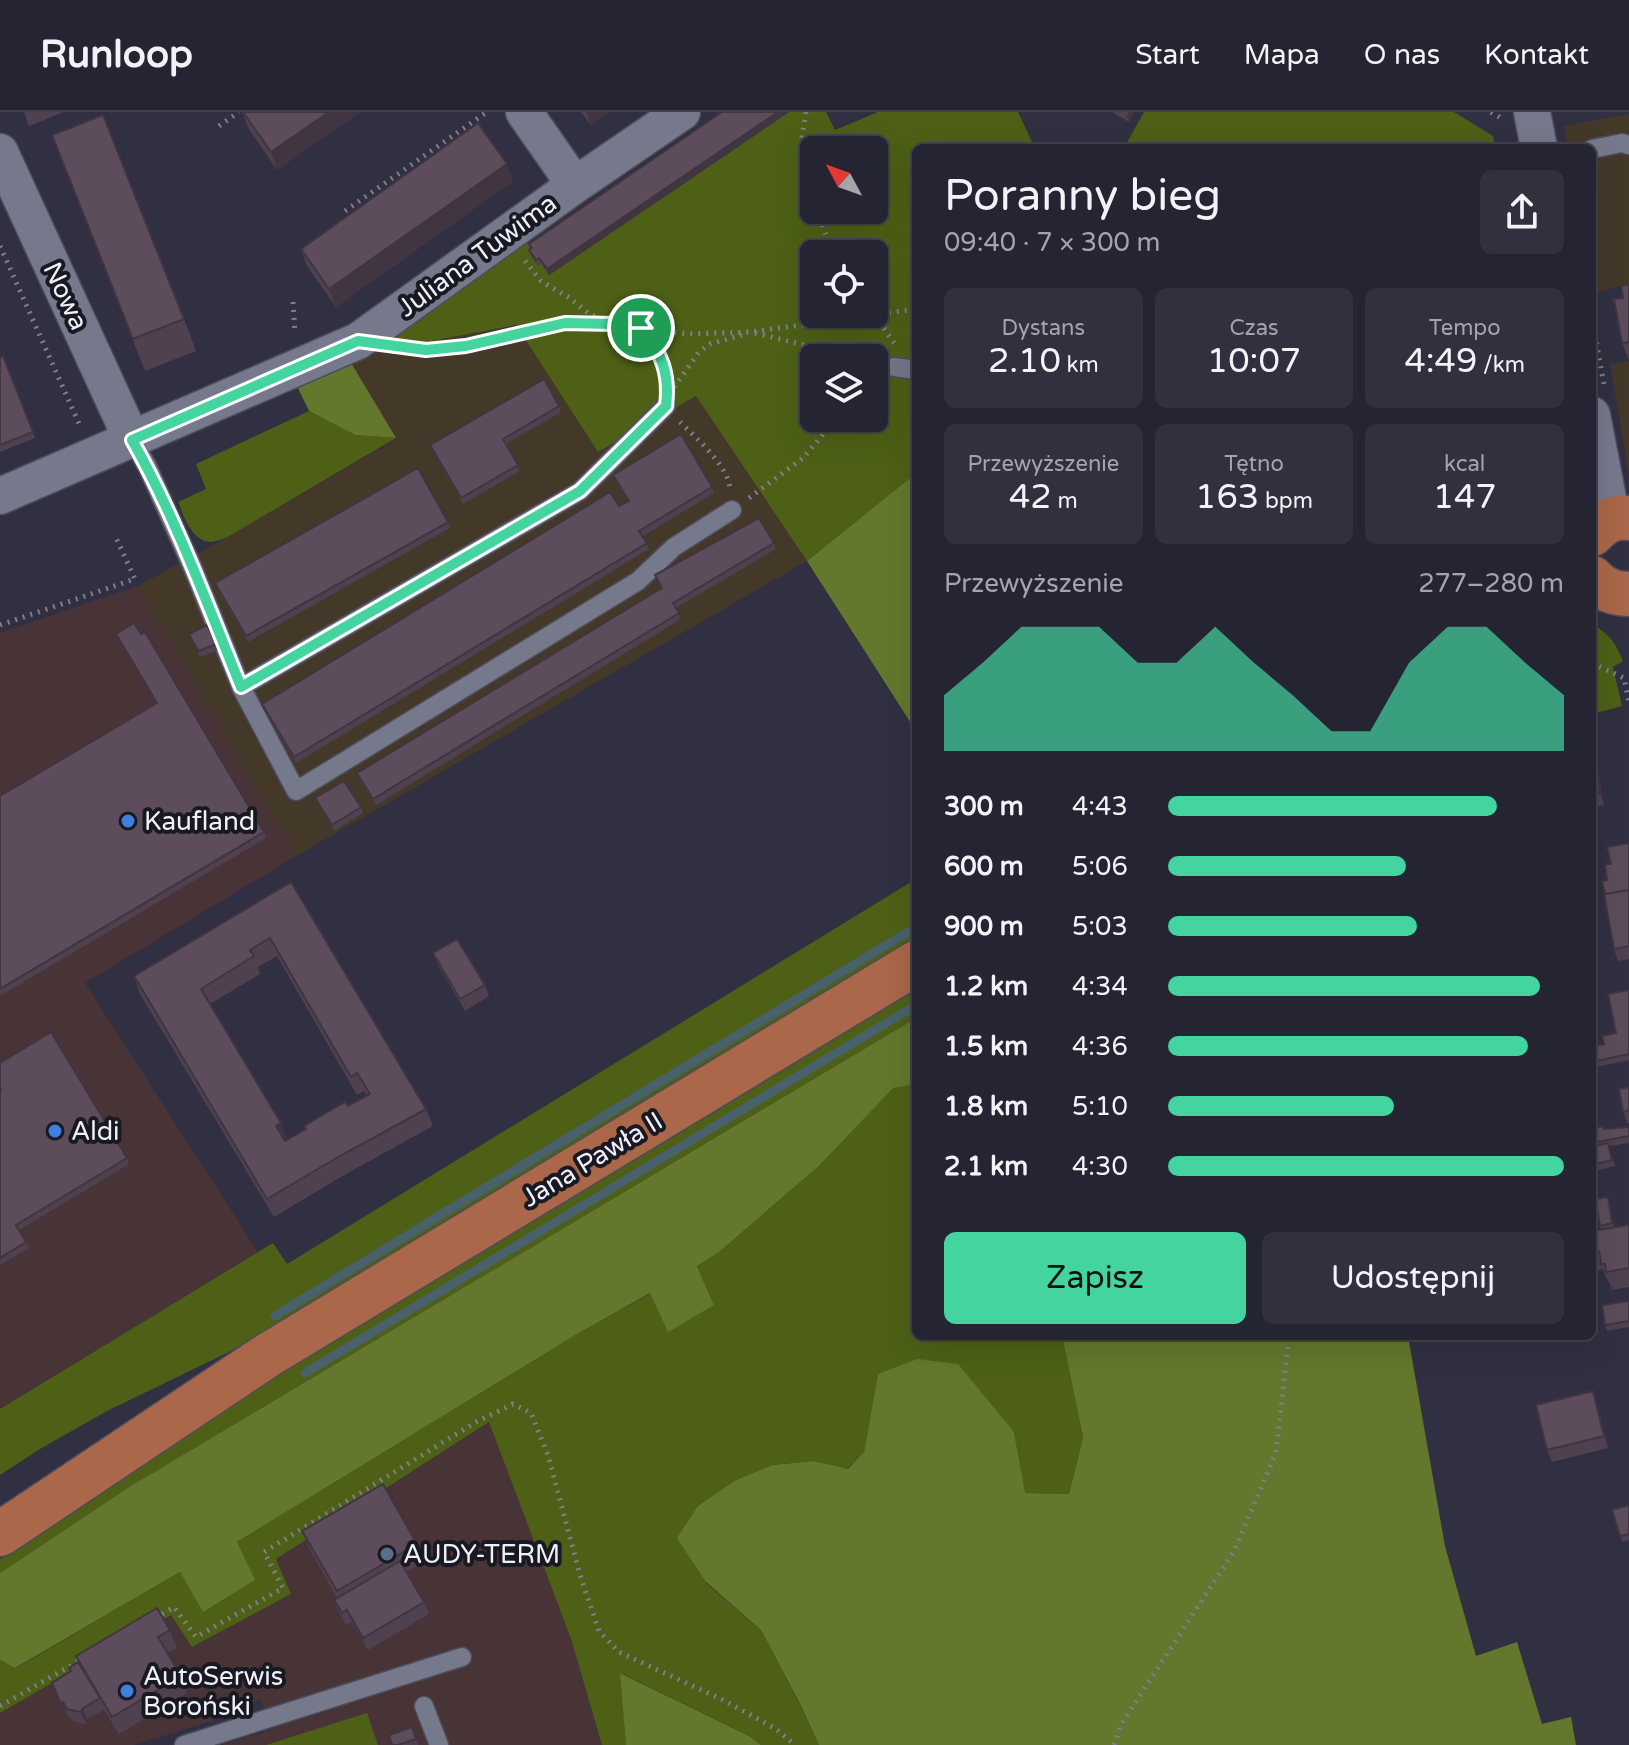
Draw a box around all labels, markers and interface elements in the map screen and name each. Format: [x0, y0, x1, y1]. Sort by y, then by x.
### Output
text: Runloop [40, 32, 193, 78]
text: Start [1135, 38, 1200, 72]
text: Mapa [1244, 38, 1320, 72]
text: O nas [1364, 38, 1440, 72]
text: Kontakt [1484, 38, 1589, 72]
north arrow [800, 136, 888, 224]
map controls [800, 136, 888, 432]
text: Poranny bieg [944, 170, 1221, 223]
button: share [1480, 170, 1564, 254]
street label: Juliana Tuwima [392, 188, 563, 323]
text: 09:40 · 7 × 300 m [944, 227, 1160, 258]
button: locate [800, 240, 888, 328]
street label: Nowa [36, 257, 95, 335]
pin [607, 294, 675, 362]
icon: arrive [619, 306, 663, 350]
text: Dystans [1002, 315, 1085, 341]
text: Czas [1229, 315, 1279, 341]
text: Tempo [1429, 315, 1501, 341]
text: 2.10 [988, 341, 1061, 382]
text: 10:07 [1207, 341, 1301, 382]
text: 4:49 [1404, 341, 1477, 382]
button: layers [800, 344, 888, 432]
text: km [1061, 352, 1099, 378]
text: /km [1477, 352, 1525, 378]
text: Przewyższenie [967, 451, 1119, 477]
text: Tętno [1224, 451, 1284, 477]
text: kcal [1444, 451, 1485, 477]
text: 42 [1009, 477, 1052, 518]
text: 163 [1195, 477, 1259, 518]
text: 147 [1433, 477, 1497, 518]
text: m [1052, 488, 1078, 514]
text: bpm [1259, 488, 1313, 514]
text: Przewyższenie [944, 568, 1123, 599]
text: 277–280 m [1418, 568, 1564, 599]
text: 300 m [944, 791, 1024, 822]
text: 4:43 [1072, 791, 1128, 822]
place label: Kaufland [144, 806, 255, 837]
marker: Kaufland [119, 812, 137, 830]
text: 600 m [944, 851, 1024, 882]
text: 5:06 [1072, 851, 1128, 882]
text: 900 m [944, 911, 1024, 942]
text: 5:03 [1072, 911, 1128, 942]
text: 1.2 km [944, 971, 1028, 1002]
text: 4:34 [1072, 971, 1128, 1002]
text: 1.5 km [944, 1031, 1028, 1062]
text: 4:36 [1072, 1031, 1128, 1062]
text: 1.8 km [944, 1091, 1028, 1122]
text: 5:10 [1072, 1091, 1128, 1122]
street label: Jana Pawła II [516, 1105, 668, 1214]
place label: Aldi [71, 1116, 120, 1147]
marker: Aldi [46, 1122, 64, 1140]
text: 2.1 km [944, 1151, 1028, 1182]
text: 4:30 [1072, 1151, 1128, 1182]
button: Zapisz [944, 1232, 1246, 1324]
button: Udostępnij [1262, 1232, 1564, 1324]
place label: AUDY-TERM [403, 1539, 560, 1570]
marker: AUDY-TERM [378, 1545, 396, 1563]
place label: AutoSerwis Boroński [143, 1661, 283, 1722]
marker: AutoSerwis Boroński [118, 1682, 136, 1700]

